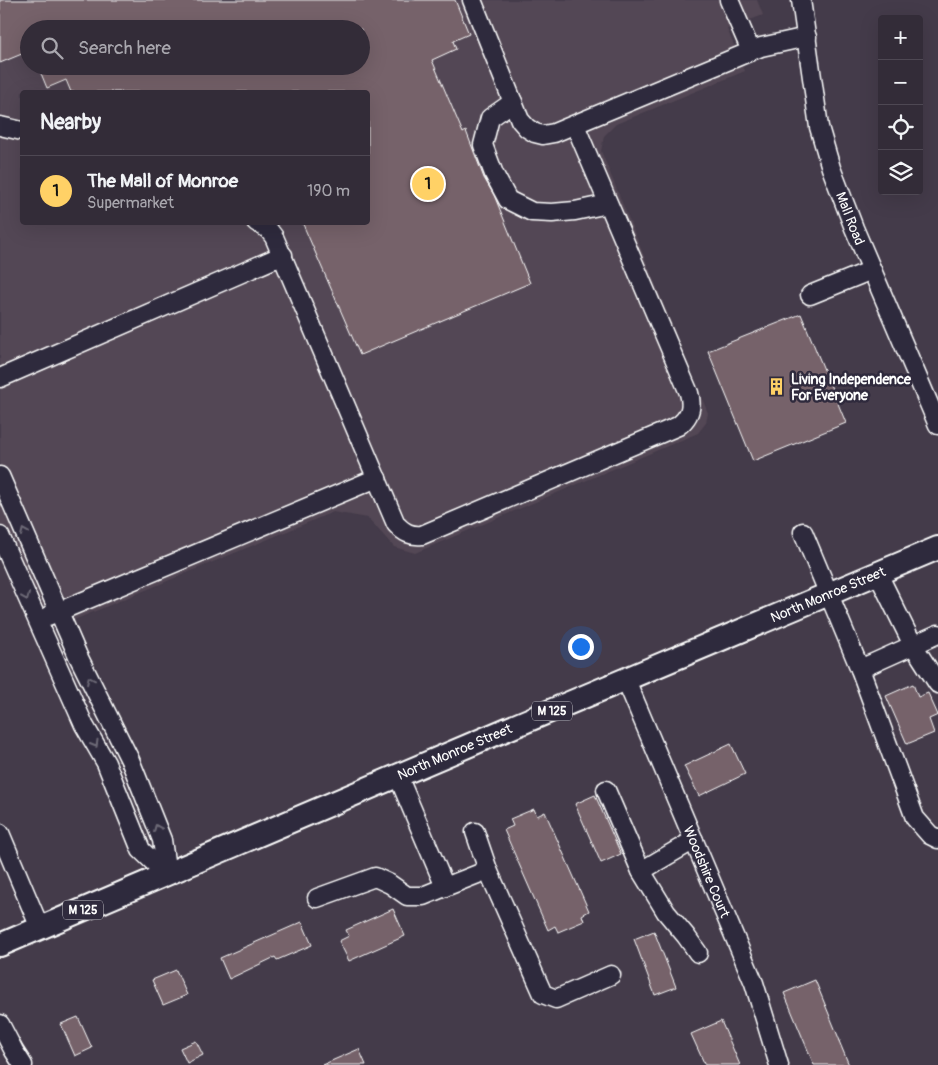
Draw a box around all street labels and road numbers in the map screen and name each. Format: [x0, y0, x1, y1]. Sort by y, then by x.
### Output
street label: Mall Road [832, 190, 868, 248]
street label: North Monroe Street [768, 563, 888, 626]
road number: M 125 [532, 701, 572, 720]
street label: North Monroe Street [395, 720, 515, 784]
street label: Woodshire Court [680, 823, 734, 921]
road number: M 125 [63, 900, 103, 920]

